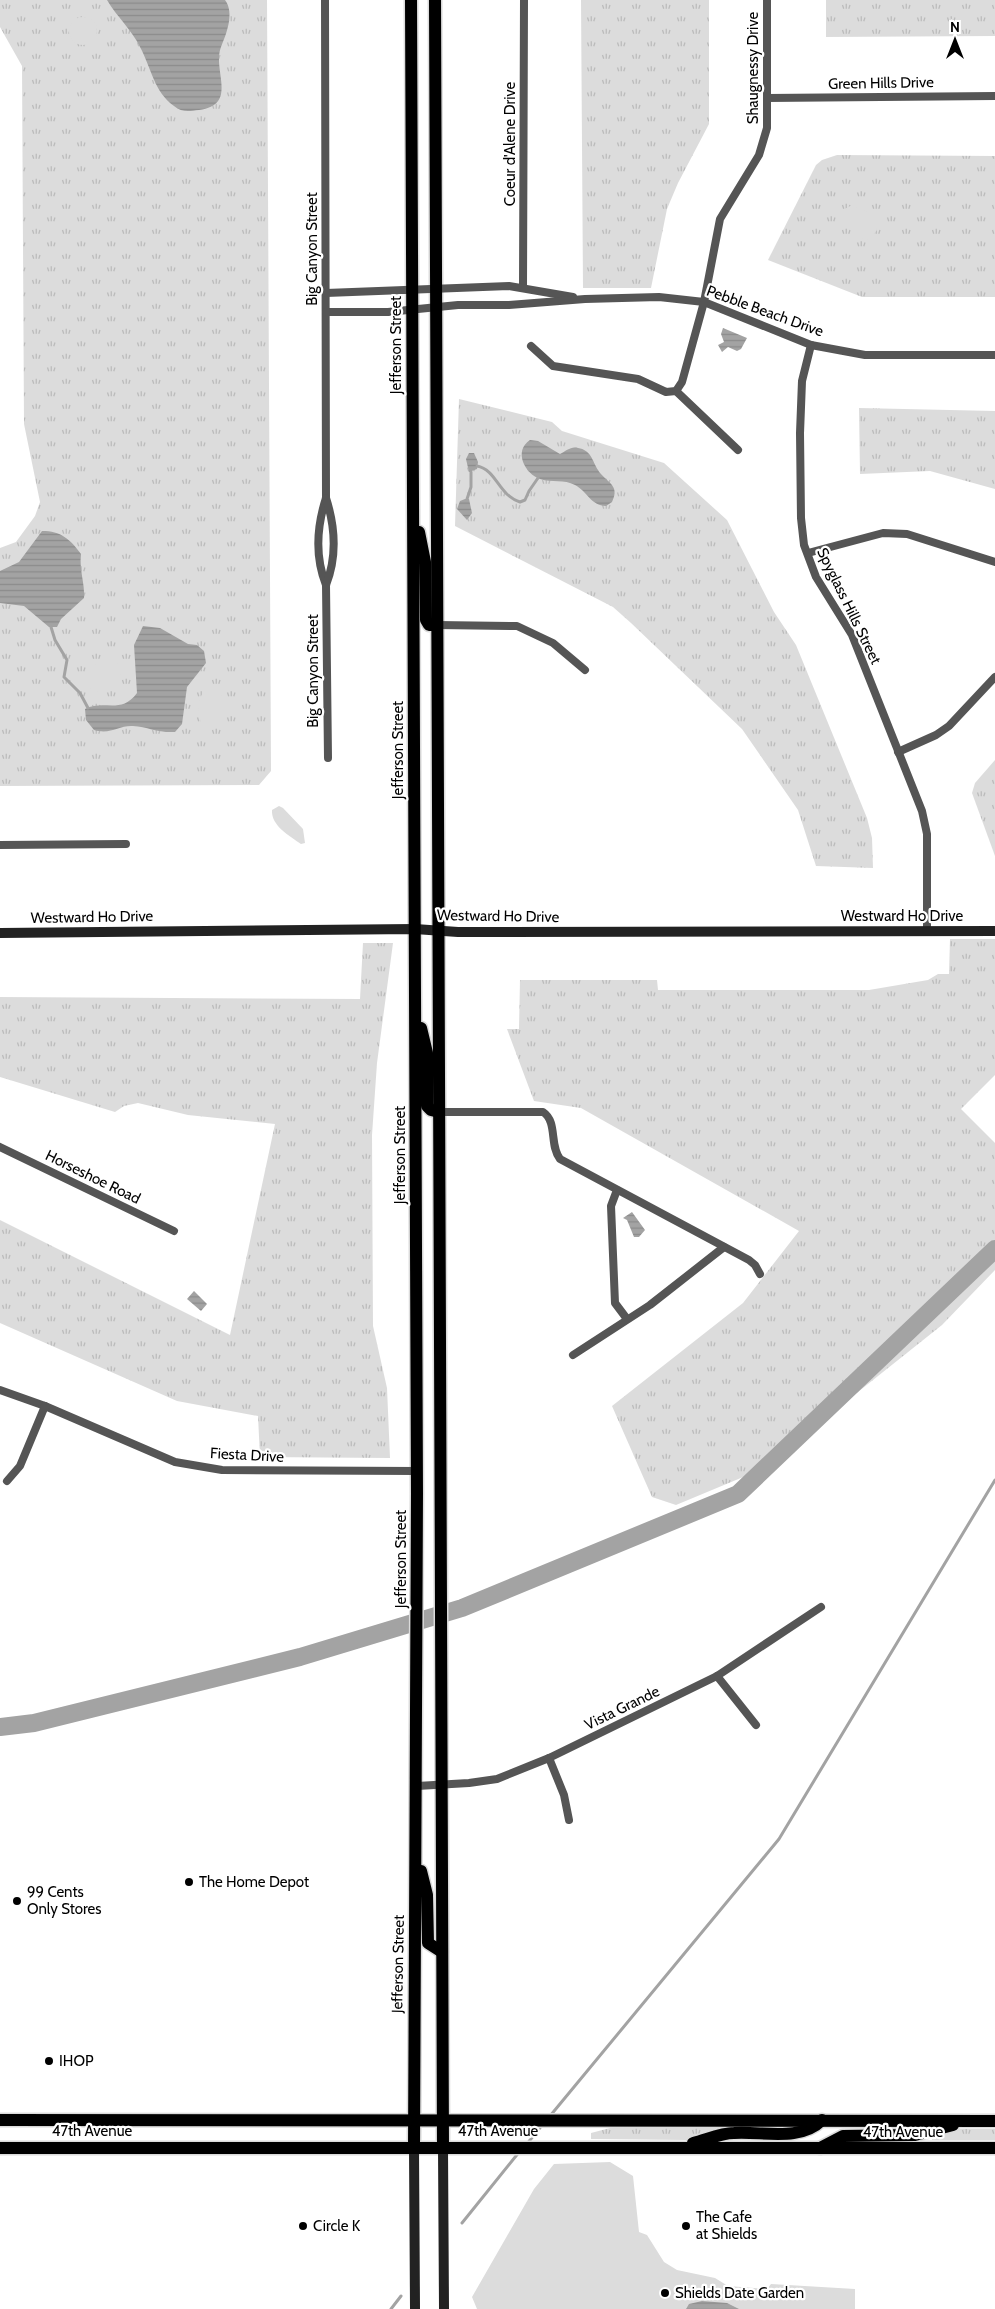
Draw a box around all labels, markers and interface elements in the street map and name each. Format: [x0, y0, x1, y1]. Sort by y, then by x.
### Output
street label: Shaugnessy Drive [744, 11, 762, 124]
north arrow [930, 15, 980, 65]
text: N [950, 18, 960, 36]
street label: Green Hills Drive [828, 73, 934, 93]
street label: Coeur d'Alene Drive [501, 81, 519, 206]
street label: Big Canyon Street [303, 192, 321, 306]
street label: Pebble Beach Drive [704, 282, 826, 341]
street label: Jefferson Street [387, 296, 405, 395]
street label: Spyglass Hills Street [813, 545, 885, 667]
street label: Big Canyon Street [304, 614, 322, 728]
street label: Jefferson Street [389, 701, 407, 800]
street label: Westward Ho Drive [437, 906, 560, 926]
street label: Westward Ho Drive [31, 907, 154, 927]
street label: Westward Ho Drive [841, 907, 964, 925]
street label: Jefferson Street [391, 1106, 409, 1205]
street label: Horseshoe Road [43, 1146, 143, 1208]
street label: Fiesta Drive [210, 1444, 285, 1466]
street label: Jefferson Street [392, 1510, 410, 1609]
street label: Vista Grande [582, 1682, 663, 1734]
place label: The Home Depot [199, 1873, 309, 1891]
marker: The Home Depot [183, 1876, 195, 1888]
place label: 99 Cents Only Stores [27, 1883, 101, 1918]
marker: 99 Cents Only Stores [11, 1895, 23, 1907]
street label: Jefferson Street [388, 1915, 408, 2014]
place label: IHOP [59, 2052, 94, 2070]
marker: IHOP [43, 2055, 55, 2067]
street label: 47th Avenue [52, 2122, 132, 2140]
street label: 47th Avenue [458, 2122, 538, 2140]
street label: 47th Avenue [863, 2123, 943, 2141]
place label: The Cafe at Shields [696, 2208, 757, 2243]
place label: Circle K [313, 2217, 361, 2235]
marker: Circle K [297, 2220, 309, 2232]
marker: The Cafe at Shields [680, 2220, 692, 2232]
place label: Shields Date Garden [675, 2284, 804, 2302]
marker: Shields Date Garden [659, 2287, 671, 2299]

